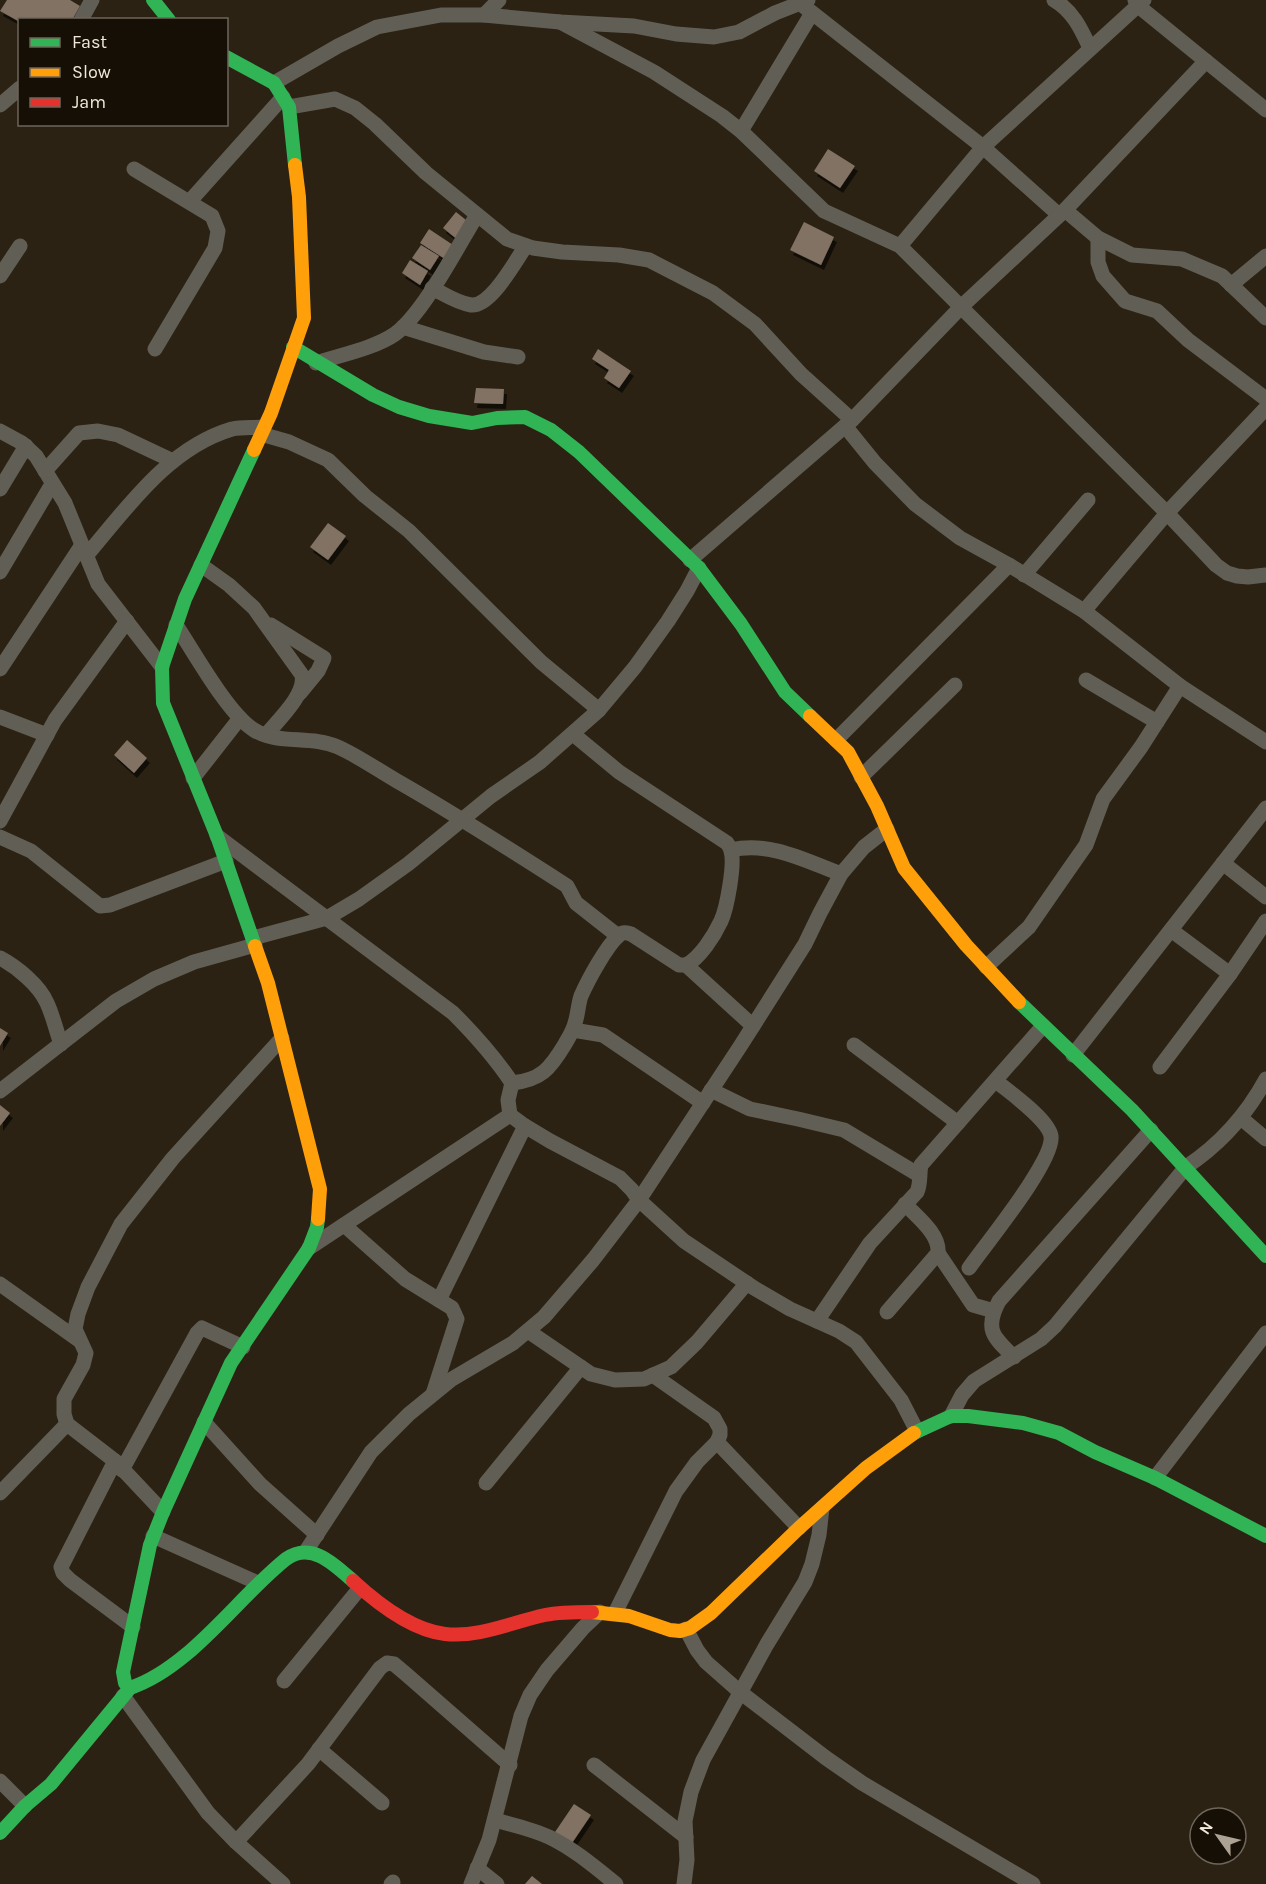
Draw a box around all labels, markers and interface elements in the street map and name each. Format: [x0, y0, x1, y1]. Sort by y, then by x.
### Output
legend [18, 18, 228, 126]
text: Fast [72, 31, 107, 53]
text: Slow [72, 61, 111, 83]
text: Jam [72, 91, 106, 113]
north arrow [1188, 1806, 1248, 1866]
text: N [1195, 1818, 1217, 1838]

